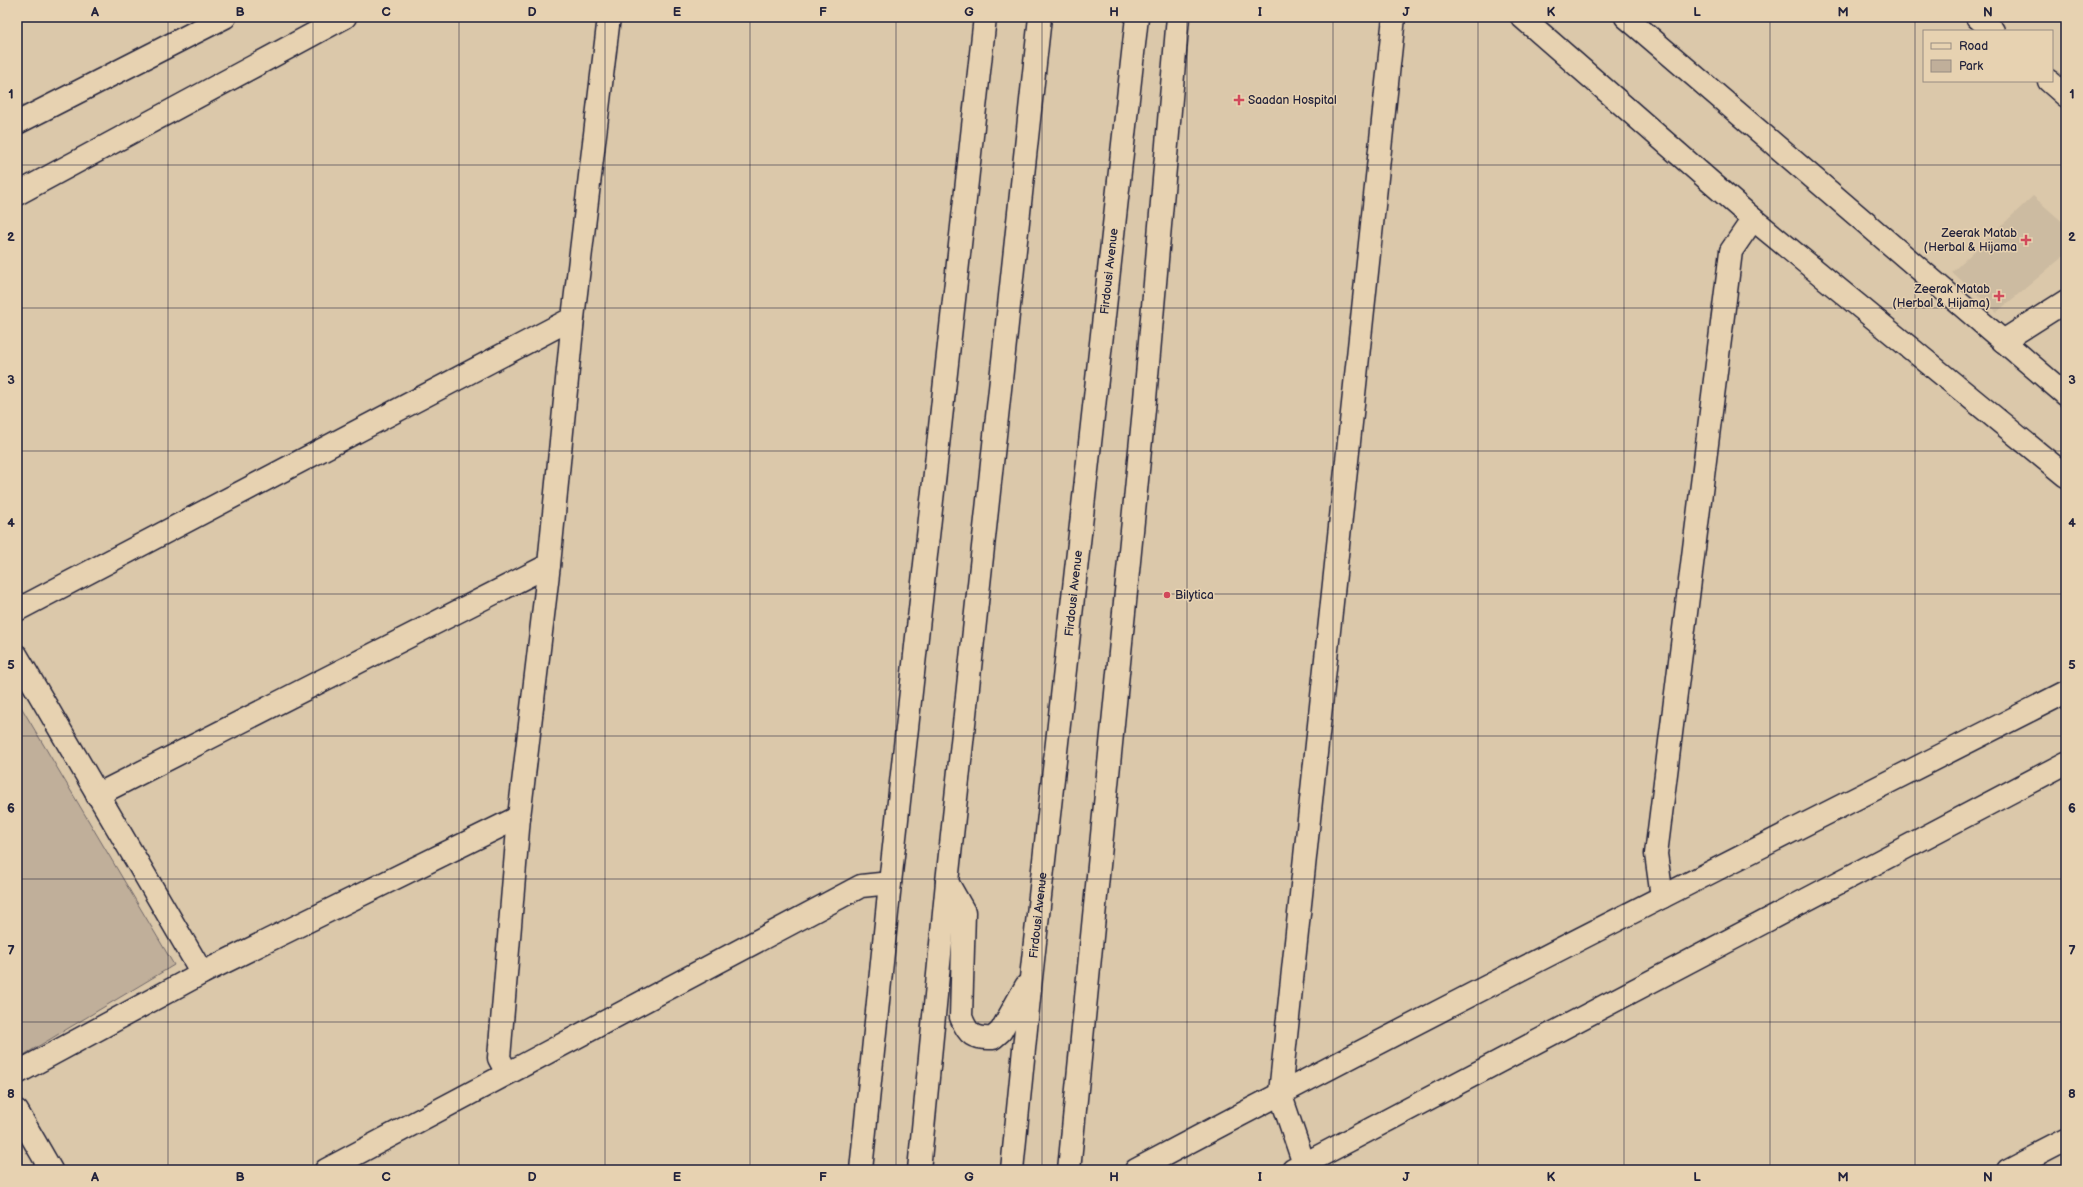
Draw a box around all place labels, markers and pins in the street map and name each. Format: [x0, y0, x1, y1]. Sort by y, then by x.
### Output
place label: Saadan Hospital [1248, 93, 1337, 108]
marker: Saadan Hospital [1233, 94, 1245, 106]
place label: Zeerak Matab (Herbal & Hijama [1924, 226, 2017, 255]
marker: Zeerak Matab (Herbal & Hijama [2020, 234, 2032, 246]
place label: Zeerak Matab (Herbal & Hijama) [1892, 282, 1990, 311]
marker: Zeerak Matab (Herbal & Hijama) [1993, 290, 2005, 302]
place label: Bilytica [1175, 588, 1214, 603]
marker: Bilytica [1162, 590, 1172, 600]

